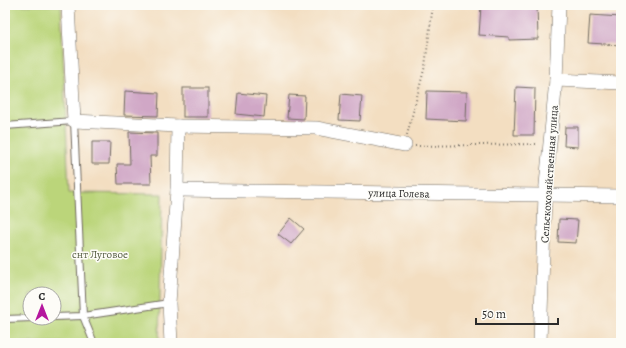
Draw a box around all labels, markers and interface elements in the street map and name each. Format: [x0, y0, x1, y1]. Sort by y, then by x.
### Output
street label: Сельскохозяйственная улица [537, 104, 562, 243]
street label: улица Голева [367, 185, 431, 202]
park label: снт Луговое [72, 247, 128, 262]
north arrow [22, 286, 62, 326]
text: С [39, 289, 46, 304]
scale bar [476, 300, 558, 326]
text: 50 m [482, 306, 506, 322]

